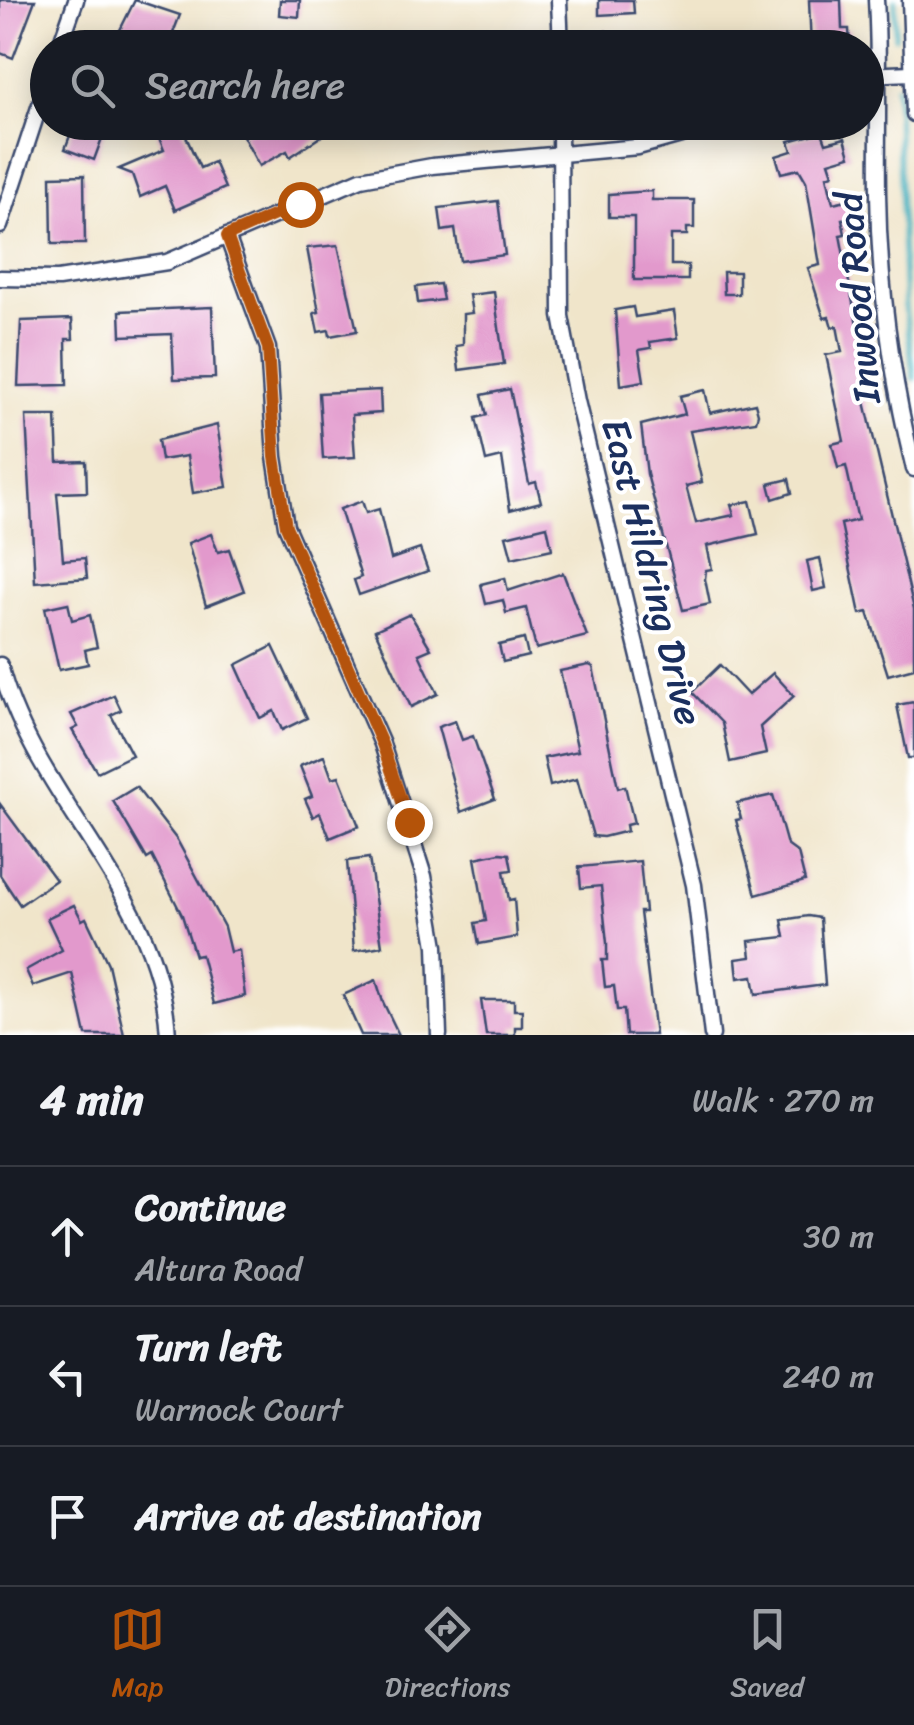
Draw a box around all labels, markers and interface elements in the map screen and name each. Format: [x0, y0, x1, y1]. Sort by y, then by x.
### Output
search box [30, 30, 884, 140]
text: Search here [145, 52, 345, 119]
icon: search [65, 58, 120, 113]
route start [278, 182, 324, 228]
street label: Inwood Road [815, 187, 901, 407]
street label: East Hildring Drive [581, 411, 723, 733]
route end [387, 800, 433, 846]
text: 4 min [40, 1063, 144, 1137]
text: Walk · 270 m [692, 1072, 874, 1129]
text: Continue [135, 1174, 286, 1241]
text: 30 m [803, 1208, 874, 1265]
icon: ahead [40, 1209, 95, 1264]
text: Altura Road [135, 1241, 302, 1298]
text: Turn left [135, 1314, 281, 1381]
text: 240 m [782, 1348, 874, 1405]
icon: left [40, 1349, 95, 1404]
text: Warnock Court [135, 1381, 343, 1438]
text: Arrive at destination [135, 1483, 482, 1550]
icon: arrive [40, 1489, 95, 1544]
tab: Map [110, 1602, 165, 1711]
tab: Directions [385, 1602, 510, 1711]
tab: Saved [730, 1602, 804, 1711]

